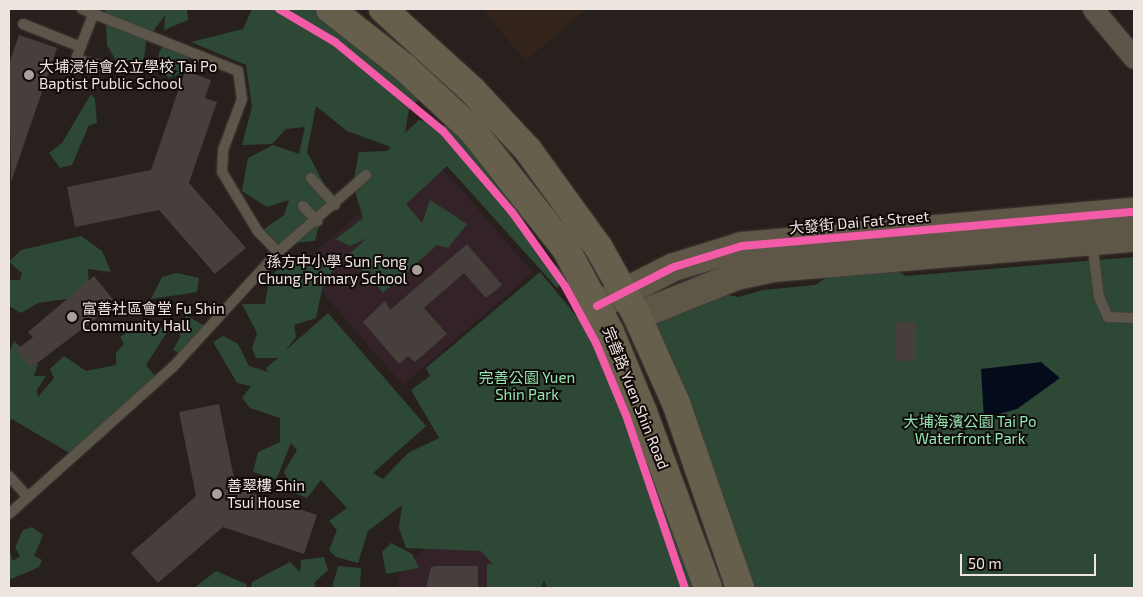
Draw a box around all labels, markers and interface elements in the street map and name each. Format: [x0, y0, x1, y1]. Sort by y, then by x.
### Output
place label: 大埔浸信會公立學校 Tai Po Baptist Public School [39, 57, 217, 92]
marker: 大埔浸信會公立學校 Tai Po Baptist Public School [23, 69, 35, 81]
street label: 大發街 Dai Fat Street [788, 207, 930, 237]
place label: 孫方中小學 Sun Fong Chung Primary School [258, 252, 407, 287]
marker: 孫方中小學 Sun Fong Chung Primary School [411, 264, 423, 276]
place label: 富善社區會堂 Fu Shin Community Hall [82, 299, 225, 334]
marker: 富善社區會堂 Fu Shin Community Hall [66, 311, 78, 323]
street label: 完善路 Yuen Shin Road [599, 324, 673, 472]
park label: 完善公園 Yuen Shin Park [479, 368, 575, 403]
park label: 大埔海濱公園 Tai Po Waterfront Park [903, 412, 1037, 447]
place label: 善翠樓 Shin Tsui House [227, 476, 305, 511]
marker: 善翠樓 Shin Tsui House [211, 488, 223, 500]
scale bar [963, 544, 1099, 576]
text: 50 m [968, 554, 1002, 572]

